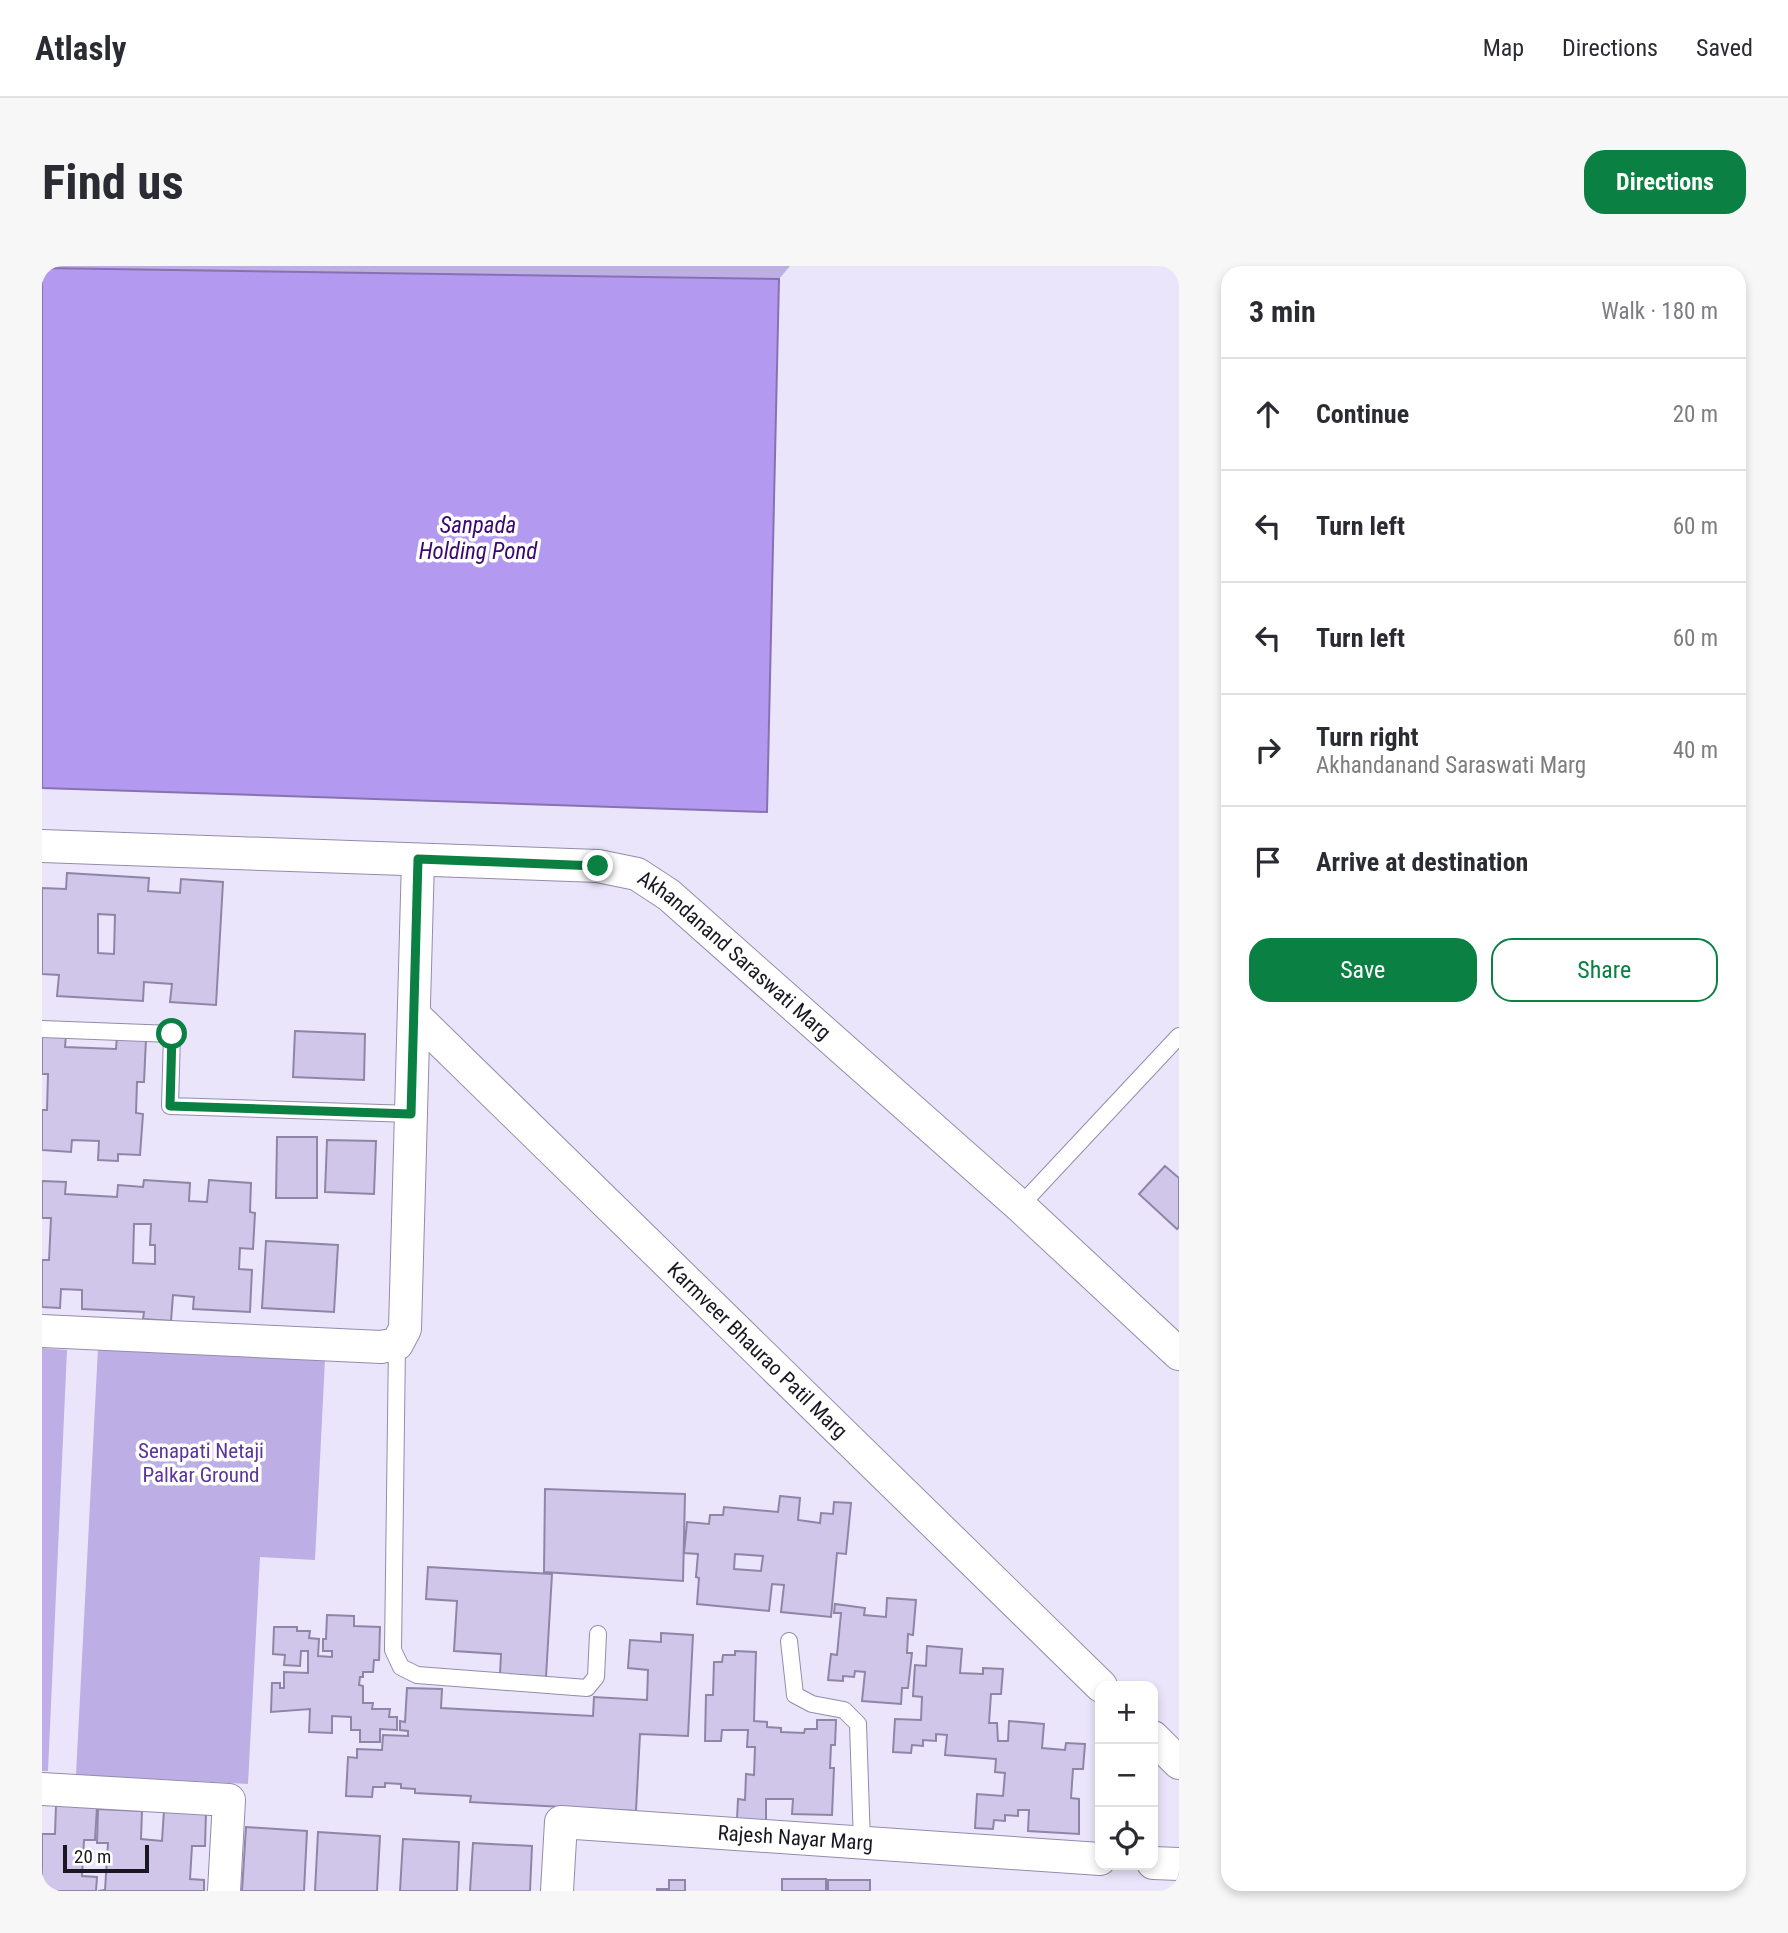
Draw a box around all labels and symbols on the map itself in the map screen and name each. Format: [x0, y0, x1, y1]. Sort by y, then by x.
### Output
water label: Sanpada Holding Pond [419, 512, 538, 565]
route end [582, 850, 613, 881]
street label: Akhandanand Saraswati Marg [633, 866, 836, 1045]
route start [156, 1018, 187, 1049]
street label: Karmveer Bhaurao Patil Marg [663, 1257, 852, 1443]
park label: Senapati Netaji Palkar Ground [138, 1439, 264, 1487]
street label: Rajesh Nayar Marg [717, 1821, 874, 1855]
scale bar [63, 1842, 149, 1874]

